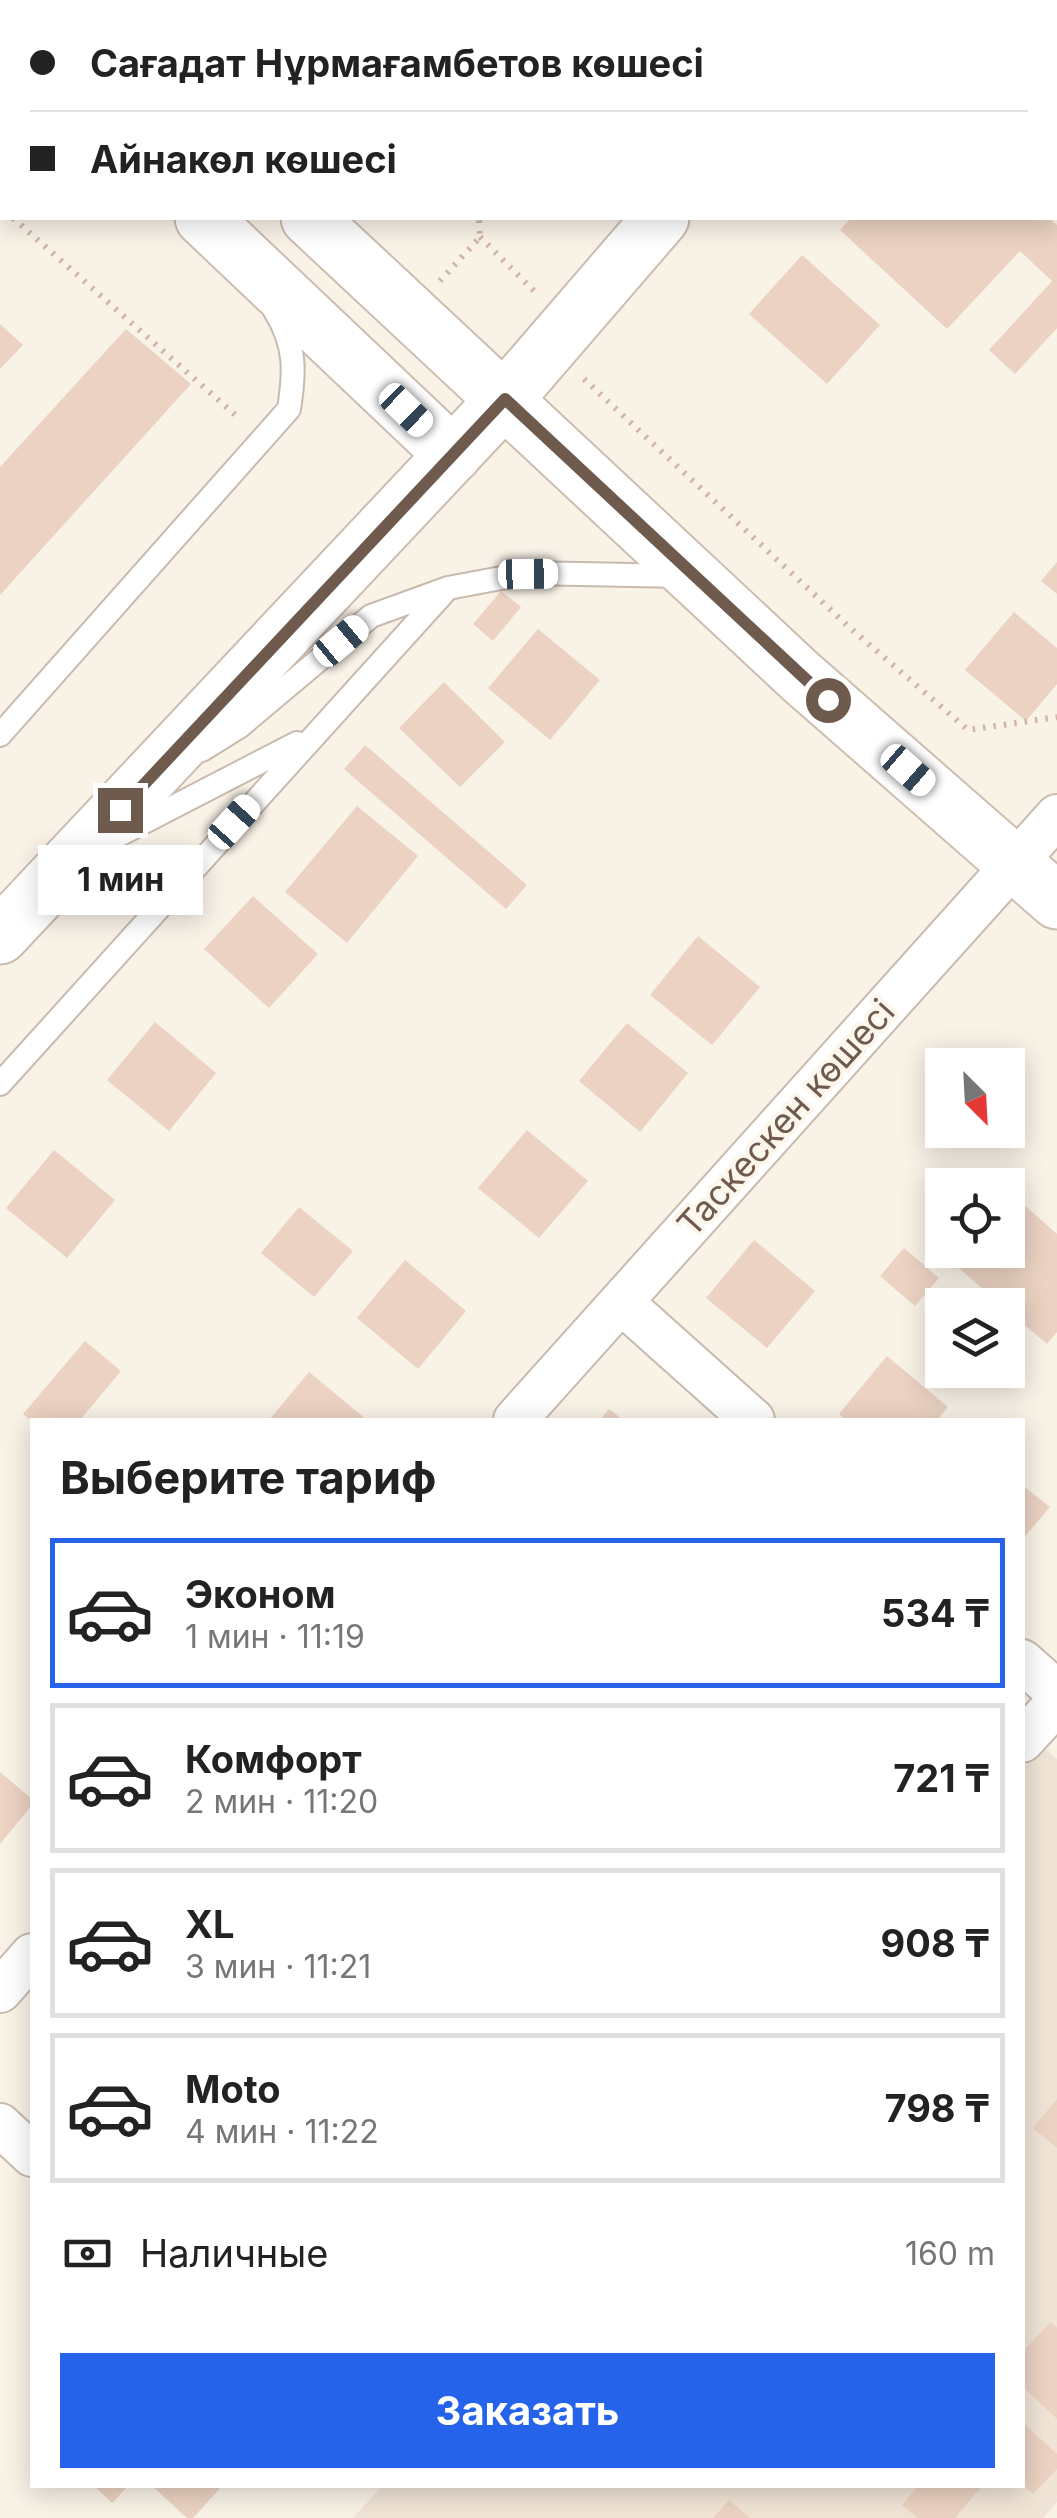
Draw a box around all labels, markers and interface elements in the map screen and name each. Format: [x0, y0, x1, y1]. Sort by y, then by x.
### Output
text: Сағадат Нұрмағамбетов көшесі [90, 40, 704, 86]
text: Айнакөл көшесі [90, 136, 397, 182]
car [374, 378, 438, 442]
car [498, 558, 558, 590]
car [308, 610, 374, 672]
route start [806, 678, 851, 723]
car [876, 739, 940, 801]
route end [98, 788, 143, 833]
car [203, 790, 265, 854]
callout: 1 мин [38, 845, 202, 915]
text: 1 мин [77, 860, 164, 899]
street label: Таскескен көшесі [668, 990, 903, 1244]
north arrow [925, 1048, 1025, 1148]
map controls [925, 1048, 1025, 1388]
button: locate [925, 1168, 1025, 1268]
button: layers [925, 1288, 1025, 1388]
text: Выберите тариф [60, 1450, 436, 1505]
icon: car [65, 1568, 155, 1658]
text: Эконом [185, 1571, 336, 1617]
text: 534 ₸ [881, 1590, 990, 1636]
text: 1 мин · 11:19 [185, 1617, 365, 1656]
icon: car [65, 1733, 155, 1823]
text: Комфорт [185, 1736, 362, 1782]
text: 721 ₸ [893, 1755, 990, 1801]
text: 2 мин · 11:20 [185, 1782, 378, 1821]
icon: car [65, 1898, 155, 1988]
text: XL [185, 1901, 235, 1947]
text: 908 ₸ [881, 1920, 990, 1966]
text: 3 мин · 11:21 [185, 1947, 371, 1986]
icon: car [65, 2063, 155, 2153]
text: Moto [185, 2066, 281, 2112]
text: 798 ₸ [884, 2085, 990, 2131]
text: 4 мин · 11:22 [185, 2112, 379, 2151]
icon: cash [60, 2226, 115, 2281]
text: Наличные [140, 2230, 328, 2276]
text: 160 m [905, 2234, 995, 2273]
button: Заказать [60, 2353, 995, 2468]

